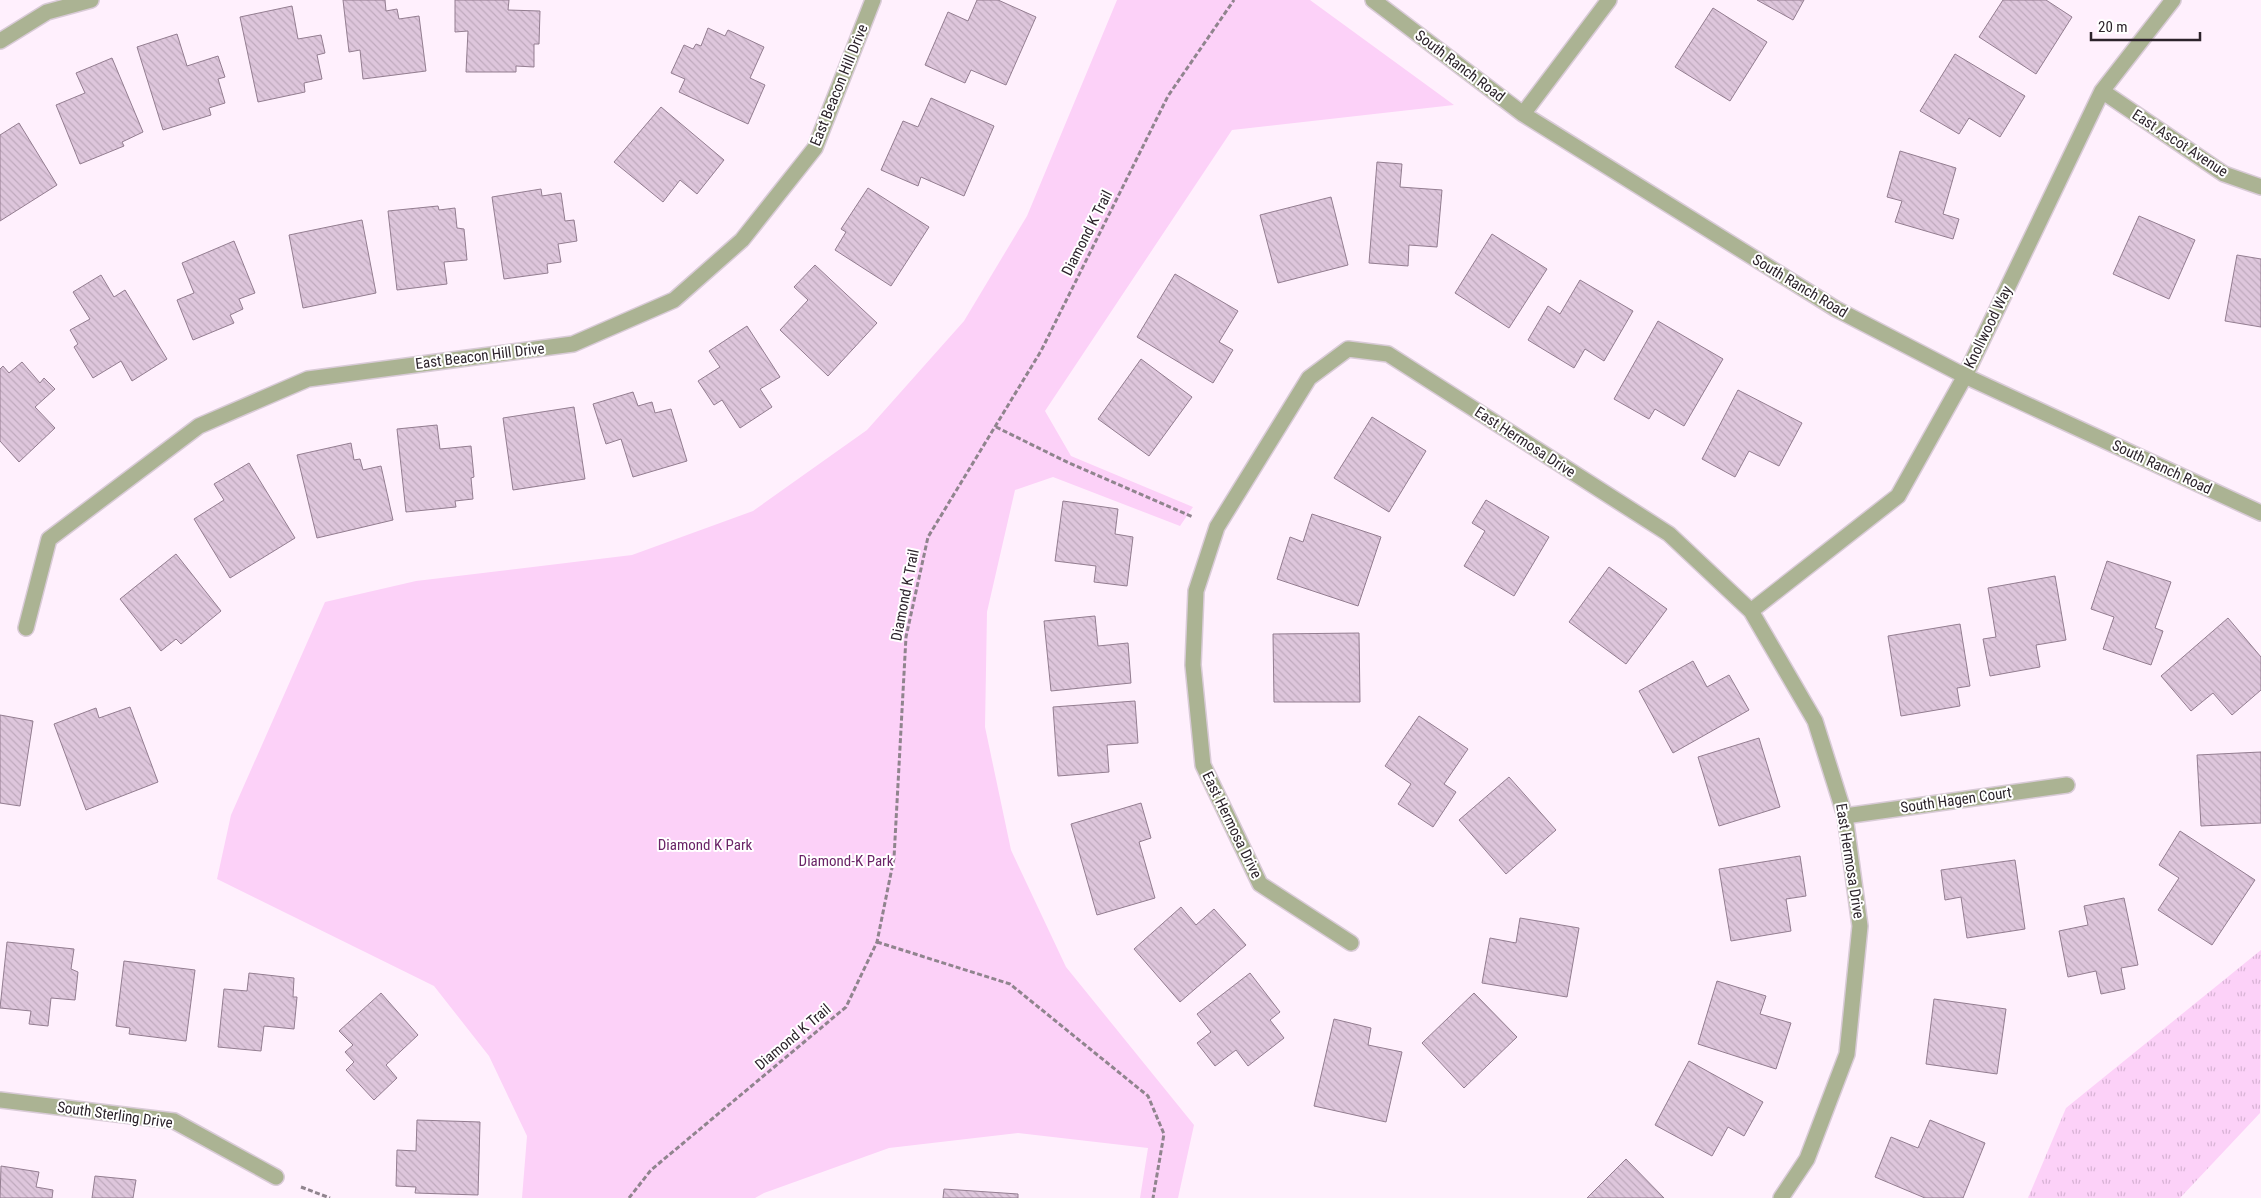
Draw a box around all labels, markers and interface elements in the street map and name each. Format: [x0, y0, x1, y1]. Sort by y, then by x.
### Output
scale bar [2091, 10, 2200, 42]
text: 20 m [2098, 18, 2128, 36]
street label: East Beacon Hill Drive [806, 21, 872, 149]
street label: South Ranch Road [1412, 26, 1508, 106]
street label: East Ascot Avenue [2129, 105, 2231, 181]
street label: Diamond K Trail [1058, 187, 1116, 279]
street label: South Ranch Road [1749, 251, 1851, 321]
street label: Knollwood Way [1960, 283, 2016, 371]
street label: East Beacon Hill Drive [414, 339, 546, 373]
street label: East Hermosa Drive [1471, 403, 1579, 481]
street label: South Ranch Road [2109, 436, 2215, 498]
street label: Diamond K Trail [887, 548, 923, 642]
street label: East Hermosa Drive [1198, 769, 1266, 881]
street label: South Hagen Court [1899, 783, 2013, 817]
street label: East Hermosa Drive [1832, 802, 1868, 920]
park label: Diamond K Park [658, 836, 753, 854]
park label: Diamond-K Park [799, 852, 894, 870]
street label: Diamond K Trail [752, 1000, 834, 1074]
street label: South Sterling Drive [56, 1098, 174, 1132]

